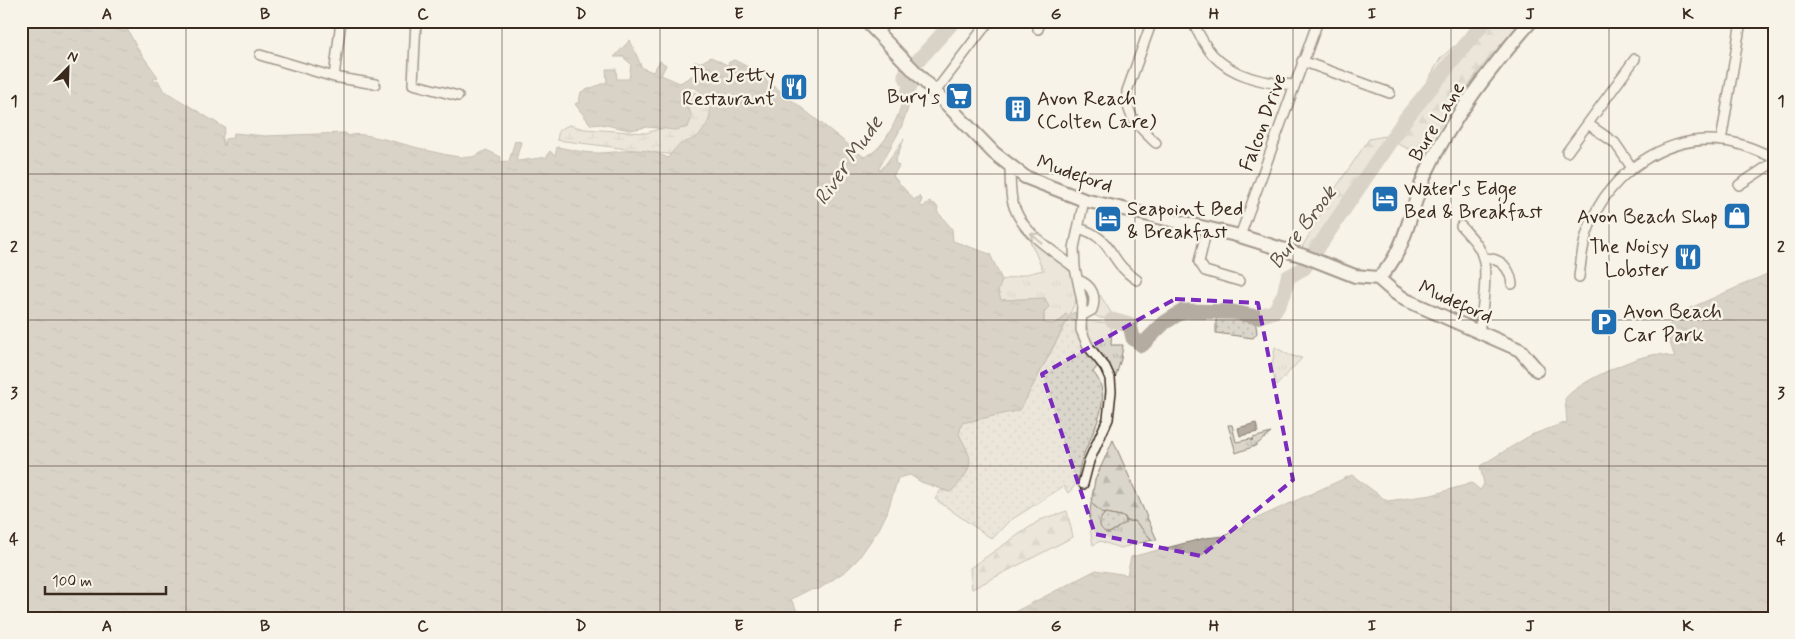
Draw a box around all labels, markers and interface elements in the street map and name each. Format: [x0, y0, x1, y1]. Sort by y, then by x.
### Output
text: A [102, 4, 112, 25]
text: B [260, 4, 270, 25]
text: C [417, 4, 429, 25]
text: D [575, 4, 587, 25]
text: E [734, 4, 744, 25]
text: F [894, 4, 903, 25]
text: G [1051, 4, 1062, 25]
text: H [1209, 4, 1220, 25]
text: I [1368, 4, 1377, 25]
text: J [1525, 4, 1535, 25]
text: K [1682, 4, 1694, 25]
north arrow [42, 42, 92, 92]
text: N [65, 47, 80, 67]
place label: The Jetty Restaurant [682, 63, 775, 113]
street label: Falcon Drive [1233, 70, 1294, 175]
restaurant icon: The Jetty Restaurant [779, 72, 809, 102]
street label: Bure Lane [1403, 77, 1472, 167]
supermarket icon: Bury's [944, 81, 974, 111]
place label: Bury's [887, 84, 940, 111]
place label: Avon Reach (Colten Care) [1037, 86, 1156, 136]
text: 1 [10, 91, 18, 112]
text: 1 [1777, 91, 1785, 112]
building icon: Avon Reach (Colten Care) [1003, 94, 1033, 124]
water label: River Mude [808, 110, 890, 211]
street label: Mudeford [1032, 149, 1116, 202]
place label: Water's Edge Bed & Breakfast [1404, 176, 1543, 226]
water label: Bure Brook [1262, 179, 1344, 275]
hotel icon: Water's Edge Bed & Breakfast [1370, 184, 1400, 214]
place label: Seapoint Bed & Breakfast [1127, 196, 1243, 246]
shop icon: Avon Beach Shop [1722, 201, 1752, 231]
hotel icon: Seapoint Bed & Breakfast [1093, 204, 1123, 234]
place label: Avon Beach Shop [1577, 204, 1718, 231]
one-way arrow [1030, 232, 1043, 244]
place label: The Noisy Lobster [1589, 234, 1669, 284]
text: 2 [10, 237, 18, 258]
text: 2 [1777, 237, 1785, 258]
restaurant icon: The Noisy Lobster [1673, 242, 1703, 272]
street label: Mudeford [1413, 274, 1497, 333]
place label: Avon Beach Car Park [1623, 299, 1722, 349]
parking icon: Avon Beach Car Park [1589, 307, 1619, 337]
text: 3 [10, 383, 18, 404]
text: 3 [1777, 383, 1785, 404]
text: 4 [9, 529, 19, 550]
text: 4 [1776, 529, 1786, 550]
scale bar [45, 564, 166, 596]
text: 100 m [52, 572, 92, 592]
text: A [102, 616, 112, 637]
text: B [260, 616, 270, 637]
text: C [417, 616, 429, 637]
text: D [575, 616, 587, 637]
text: E [734, 616, 744, 637]
text: F [894, 616, 903, 637]
text: G [1051, 616, 1062, 637]
text: H [1209, 616, 1220, 637]
text: I [1368, 616, 1377, 637]
text: J [1525, 616, 1535, 637]
text: K [1682, 616, 1694, 637]

